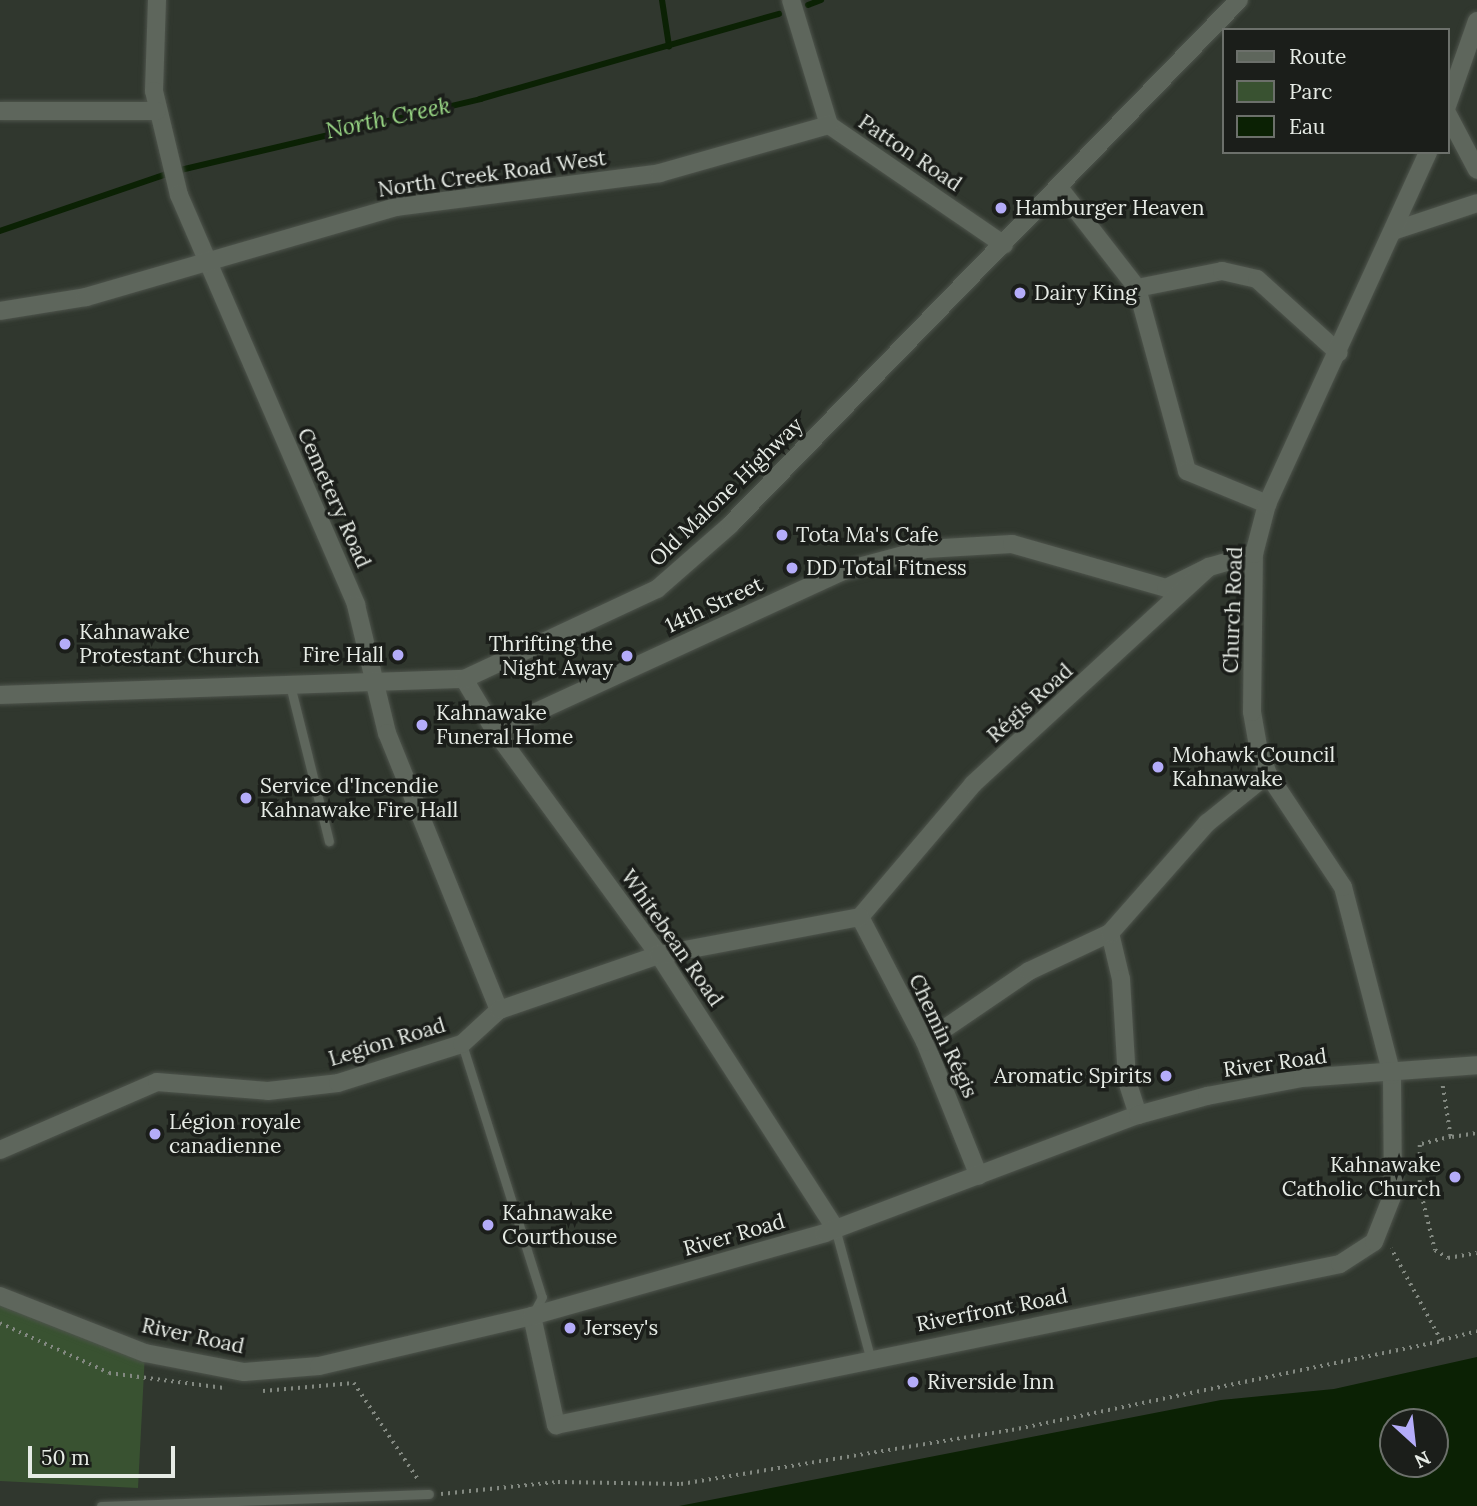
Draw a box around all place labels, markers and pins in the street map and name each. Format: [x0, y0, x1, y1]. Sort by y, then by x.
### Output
place label: Hamburger Heaven [1015, 195, 1205, 221]
marker: Hamburger Heaven [993, 200, 1009, 216]
place label: Dairy King [1034, 280, 1137, 306]
marker: Dairy King [1012, 285, 1028, 301]
place label: Tota Ma's Cafe [796, 522, 939, 548]
marker: Tota Ma's Cafe [774, 527, 790, 543]
place label: DD Total Fitness [806, 555, 967, 581]
marker: DD Total Fitness [784, 560, 800, 576]
place label: Kahnawake Protestant Church [79, 619, 260, 669]
place label: Thrifting the Night Away [489, 631, 613, 681]
marker: Kahnawake Protestant Church [57, 636, 73, 652]
place label: Fire Hall [302, 642, 384, 668]
marker: Fire Hall [390, 647, 406, 663]
marker: Thrifting the Night Away [619, 648, 635, 664]
place label: Kahnawake Funeral Home [436, 700, 573, 750]
marker: Kahnawake Funeral Home [414, 717, 430, 733]
place label: Mohawk Council Kahnawake [1172, 742, 1335, 792]
marker: Mohawk Council Kahnawake [1150, 759, 1166, 775]
place label: Service d'Incendie Kahnawake Fire Hall [260, 773, 458, 823]
marker: Service d'Incendie Kahnawake Fire Hall [238, 790, 254, 806]
place label: Aromatic Spirits [994, 1063, 1152, 1089]
marker: Aromatic Spirits [1158, 1068, 1174, 1084]
place label: Légion royale canadienne [169, 1109, 301, 1159]
marker: Légion royale canadienne [147, 1126, 163, 1142]
place label: Kahnawake Catholic Church [1282, 1152, 1441, 1202]
marker: Kahnawake Catholic Church [1447, 1169, 1463, 1185]
place label: Kahnawake Courthouse [502, 1200, 617, 1250]
marker: Kahnawake Courthouse [480, 1217, 496, 1233]
place label: Jersey's [584, 1315, 658, 1341]
marker: Jersey's [562, 1320, 578, 1336]
place label: Riverside Inn [927, 1369, 1055, 1395]
marker: Riverside Inn [905, 1374, 921, 1390]

